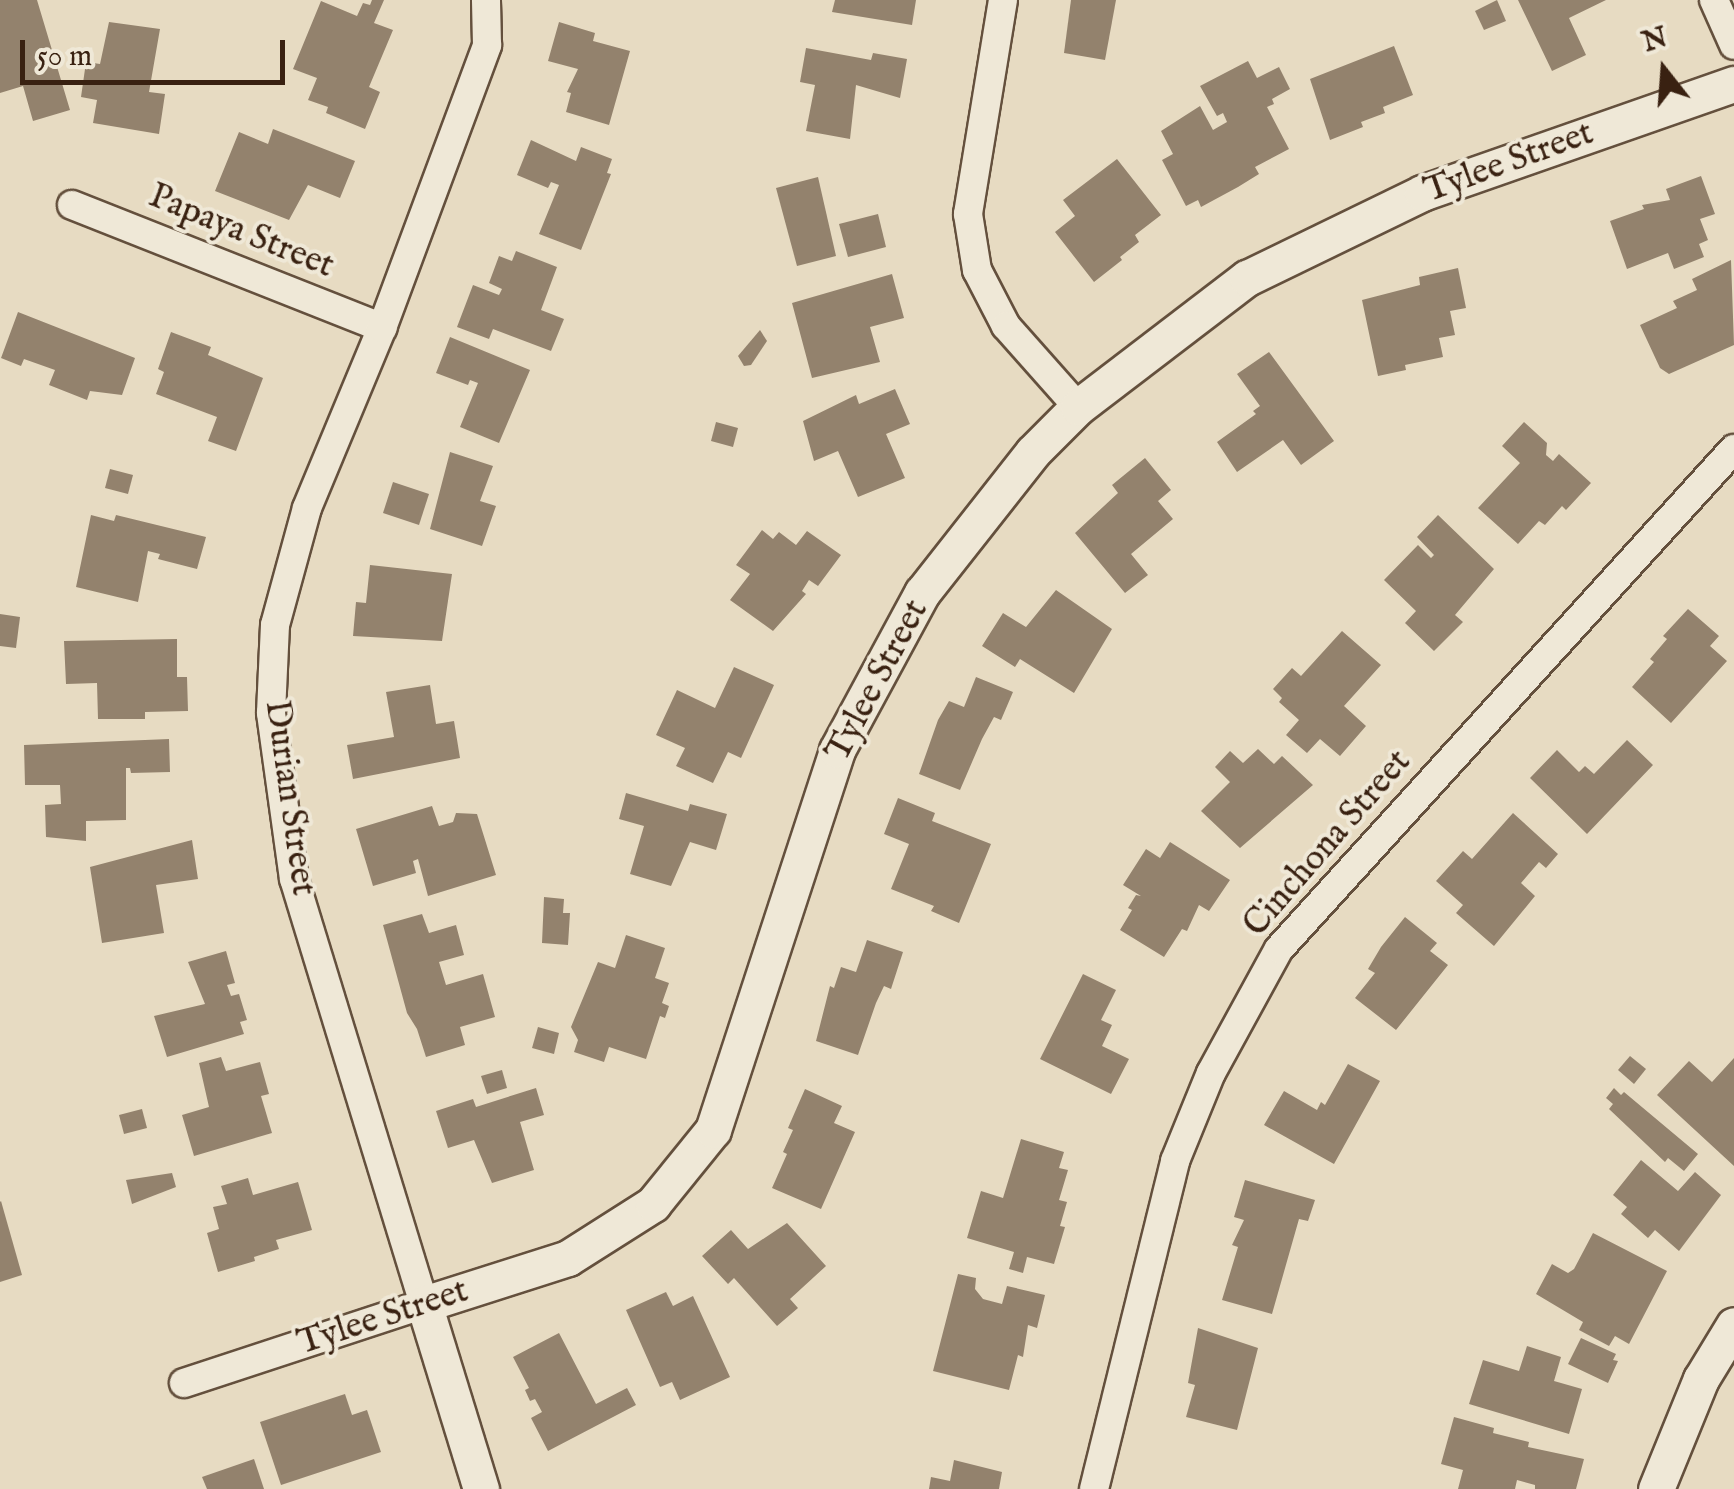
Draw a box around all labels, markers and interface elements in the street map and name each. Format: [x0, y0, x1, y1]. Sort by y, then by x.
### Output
scale bar [25, 20, 290, 82]
north arrow [1614, 20, 1714, 120]
text: N [1638, 21, 1672, 61]
text: 50 m [37, 38, 92, 76]
street label: Tylee Street [1419, 113, 1599, 213]
street label: Papaya Street [142, 176, 340, 288]
street label: Tylee Street [818, 593, 938, 769]
street label: Durian Street [255, 698, 323, 898]
street label: Cinchona Street [1236, 742, 1420, 946]
street label: Tylee Street [292, 1271, 474, 1365]

